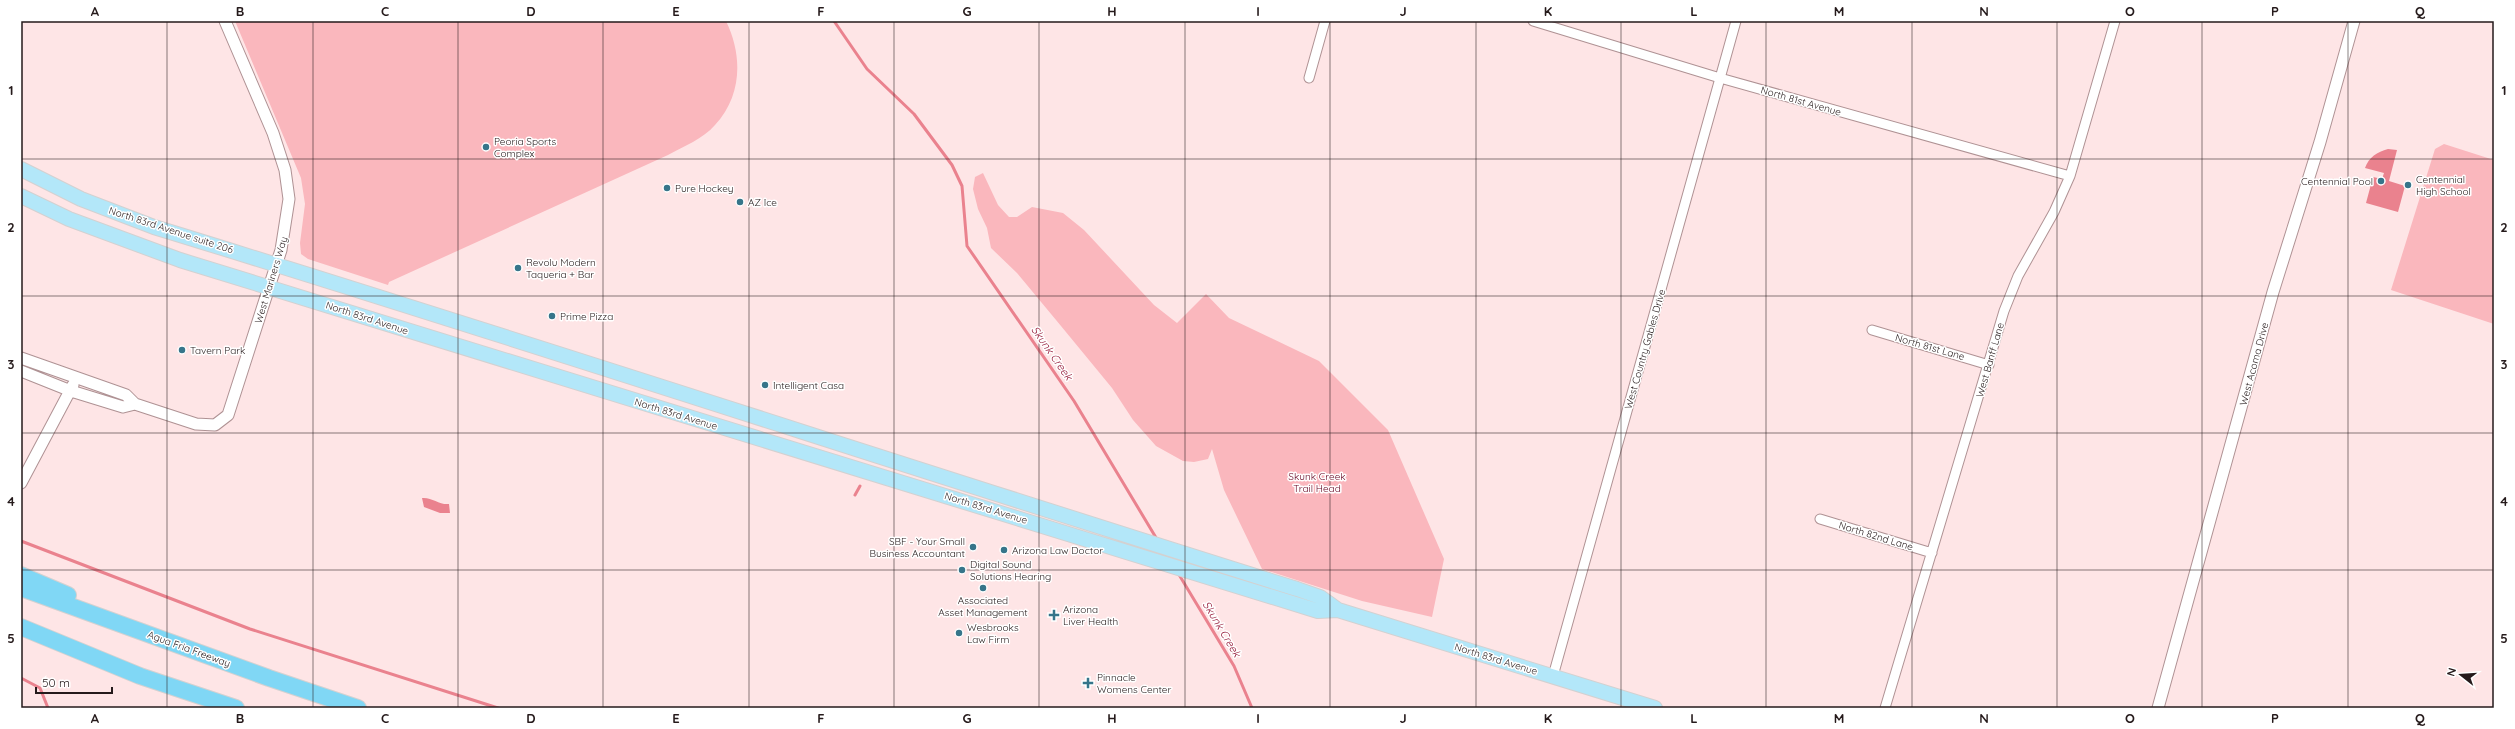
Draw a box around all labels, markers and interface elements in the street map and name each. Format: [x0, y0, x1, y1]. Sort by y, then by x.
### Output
text: A [91, 3, 100, 19]
text: B [236, 3, 244, 19]
text: C [381, 3, 389, 19]
text: D [526, 3, 536, 19]
text: E [672, 3, 680, 19]
text: F [817, 3, 825, 19]
text: G [962, 3, 972, 19]
text: H [1107, 3, 1117, 19]
text: I [1256, 3, 1260, 19]
text: J [1399, 3, 1407, 19]
text: K [1544, 3, 1553, 19]
text: L [1690, 3, 1698, 19]
text: M [1834, 3, 1844, 19]
text: N [1979, 3, 1989, 19]
text: O [2125, 3, 2135, 19]
text: P [2271, 3, 2279, 19]
text: Q [2415, 3, 2426, 19]
text: 1 [8, 82, 14, 98]
text: 1 [2501, 82, 2507, 98]
street label: North 81st Avenue [1759, 83, 1843, 119]
place label: Peoria Sports Complex [494, 135, 556, 160]
marker: Peoria Sports Complex [481, 142, 491, 152]
place label: Centennial High School [2416, 173, 2471, 198]
place label: Centennial Pool [2301, 175, 2373, 188]
marker: Centennial Pool [2376, 176, 2386, 186]
marker: Centennial High School [2403, 180, 2413, 190]
place label: Pure Hockey [675, 182, 733, 195]
marker: Pure Hockey [662, 183, 672, 193]
place label: AZ Ice [748, 196, 777, 209]
marker: AZ Ice [735, 197, 745, 207]
street label: North 83rd Avenue suite 206 [107, 204, 235, 256]
text: 2 [7, 219, 15, 235]
text: 2 [2500, 219, 2508, 235]
street label: West Mariners Way [252, 235, 290, 325]
place label: Revolu Modern Taqueria + Bar [526, 256, 596, 281]
marker: Revolu Modern Taqueria + Bar [513, 263, 523, 273]
street label: West Country Gables Drive [1622, 287, 1668, 410]
street label: North 83rd Avenue [324, 298, 410, 338]
place label: Prime Pizza [560, 310, 613, 323]
marker: Prime Pizza [547, 311, 557, 321]
street label: West Banff Lane [1973, 321, 2007, 399]
street label: West Acoma Drive [2237, 321, 2271, 407]
water label: Skunk Creek [1028, 323, 1076, 384]
street label: North 81st Lane [1894, 331, 1967, 363]
place label: Tavern Park [190, 344, 245, 357]
marker: Tavern Park [177, 345, 187, 355]
text: 3 [8, 356, 15, 372]
text: 3 [2501, 356, 2508, 372]
place label: Intelligent Casa [773, 379, 844, 392]
marker: Intelligent Casa [760, 380, 770, 390]
street label: North 83rd Avenue [633, 395, 719, 433]
park label: Skunk Creek Trail Head [1288, 470, 1346, 495]
street label: North 83rd Avenue [943, 489, 1029, 527]
text: 4 [7, 493, 15, 509]
text: 4 [2500, 493, 2508, 509]
street label: North 82nd Lane [1837, 518, 1915, 554]
place label: SBF - Your Small Business Accountant [869, 535, 966, 560]
marker: SBF - Your Small Business Accountant [968, 542, 978, 552]
place label: Arizona Law Doctor [1012, 544, 1103, 557]
marker: Arizona Law Doctor [999, 545, 1009, 555]
place label: Digital Sound Solutions Hearing [970, 558, 1051, 583]
marker: Digital Sound Solutions Hearing [957, 565, 967, 575]
marker: Associated Asset Management [978, 583, 988, 593]
place label: Associated Asset Management [938, 594, 1028, 619]
water label: Skunk Creek [1200, 598, 1245, 661]
place label: Arizona Liver Health [1063, 603, 1118, 628]
marker: Arizona Liver Health [1048, 609, 1060, 621]
place label: Wesbrooks Law Firm [967, 621, 1019, 646]
street label: Agua Fria Freeway [146, 628, 232, 670]
marker: Wesbrooks Law Firm [954, 628, 964, 638]
text: 5 [7, 630, 15, 646]
text: 5 [2500, 630, 2508, 646]
street label: North 83rd Avenue [1453, 640, 1539, 678]
north arrow [2441, 655, 2481, 695]
text: N [2444, 666, 2459, 678]
scale bar [36, 669, 112, 695]
place label: Pinnacle Womens Center [1097, 671, 1171, 696]
text: 50 m [42, 675, 70, 690]
marker: Pinnacle Womens Center [1082, 677, 1094, 689]
text: A [91, 710, 100, 726]
text: B [236, 710, 244, 726]
text: C [381, 710, 389, 726]
text: D [526, 710, 536, 726]
text: E [672, 710, 680, 726]
text: F [817, 710, 825, 726]
text: G [962, 710, 972, 726]
text: H [1107, 710, 1117, 726]
text: I [1256, 710, 1260, 726]
text: J [1399, 710, 1407, 726]
text: K [1544, 710, 1553, 726]
text: L [1690, 710, 1698, 726]
text: M [1834, 710, 1844, 726]
text: N [1979, 710, 1989, 726]
text: O [2125, 710, 2135, 726]
text: P [2271, 710, 2279, 726]
text: Q [2415, 710, 2426, 726]

